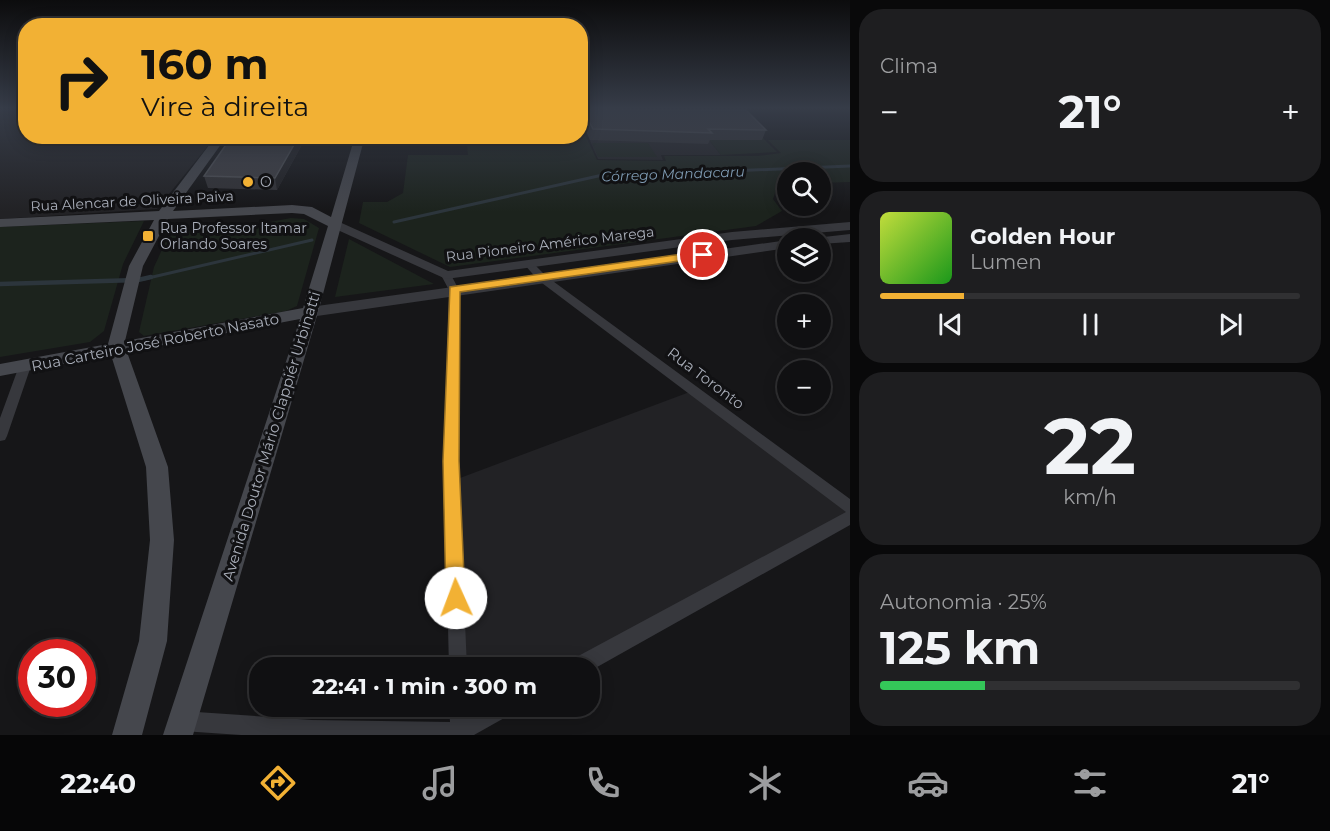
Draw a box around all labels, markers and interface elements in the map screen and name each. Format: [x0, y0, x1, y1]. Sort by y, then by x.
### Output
text: 160 m [141, 38, 269, 90]
icon: right [42, 42, 120, 120]
text: Clima [880, 54, 938, 78]
text: 21° [1058, 84, 1122, 139]
text: Vire à direita [141, 90, 309, 123]
text: − [880, 92, 899, 132]
text: + [1281, 92, 1300, 132]
map controls [777, 162, 831, 414]
button: search [777, 162, 831, 216]
water label: Córrego Mandacaru [601, 163, 745, 185]
place label: O [260, 173, 272, 191]
marker: O [241, 175, 255, 189]
street label: Rua Alencar de Oliveira Paiva [30, 187, 234, 215]
place label: Rua Professor Itamar Orlando Soares [160, 219, 307, 253]
street label: Rua Pioneiro Américo Marega [445, 222, 655, 266]
text: Golden Hour [970, 223, 1115, 250]
button: layers [777, 228, 831, 282]
marker: Rua Professor Itamar Orlando Soares [141, 229, 155, 243]
pin [677, 229, 728, 280]
icon: arrive [686, 238, 719, 271]
text: Lumen [970, 250, 1042, 274]
street label: Avenida Doutor Mário Clappiér Urbinatti [218, 289, 324, 583]
button: + [777, 294, 831, 348]
icon: previous [934, 308, 967, 341]
icon: pause [1074, 308, 1107, 341]
icon: next [1214, 308, 1247, 341]
street label: Rua Carteiro José Roberto Nasato [30, 309, 280, 375]
street label: Rua Toronto [664, 343, 748, 413]
button: − [777, 360, 831, 414]
text: 22 [1044, 398, 1136, 494]
text: km/h [1063, 485, 1117, 509]
position arrow [424, 566, 488, 630]
text: Autonomia · 25% [880, 590, 1047, 614]
text: 125 km [880, 620, 1040, 675]
speed limit sign: 30 [18, 639, 96, 717]
text: 22:41 · 1 min · 300 m [312, 673, 537, 700]
icon: directions [257, 762, 299, 804]
icon: music [419, 762, 461, 804]
icon: phone [582, 762, 624, 804]
icon: climate [744, 762, 786, 804]
icon: car [907, 762, 949, 804]
icon: filters [1069, 762, 1111, 804]
text: 22:40 [60, 767, 136, 800]
text: 21° [1232, 767, 1270, 800]

